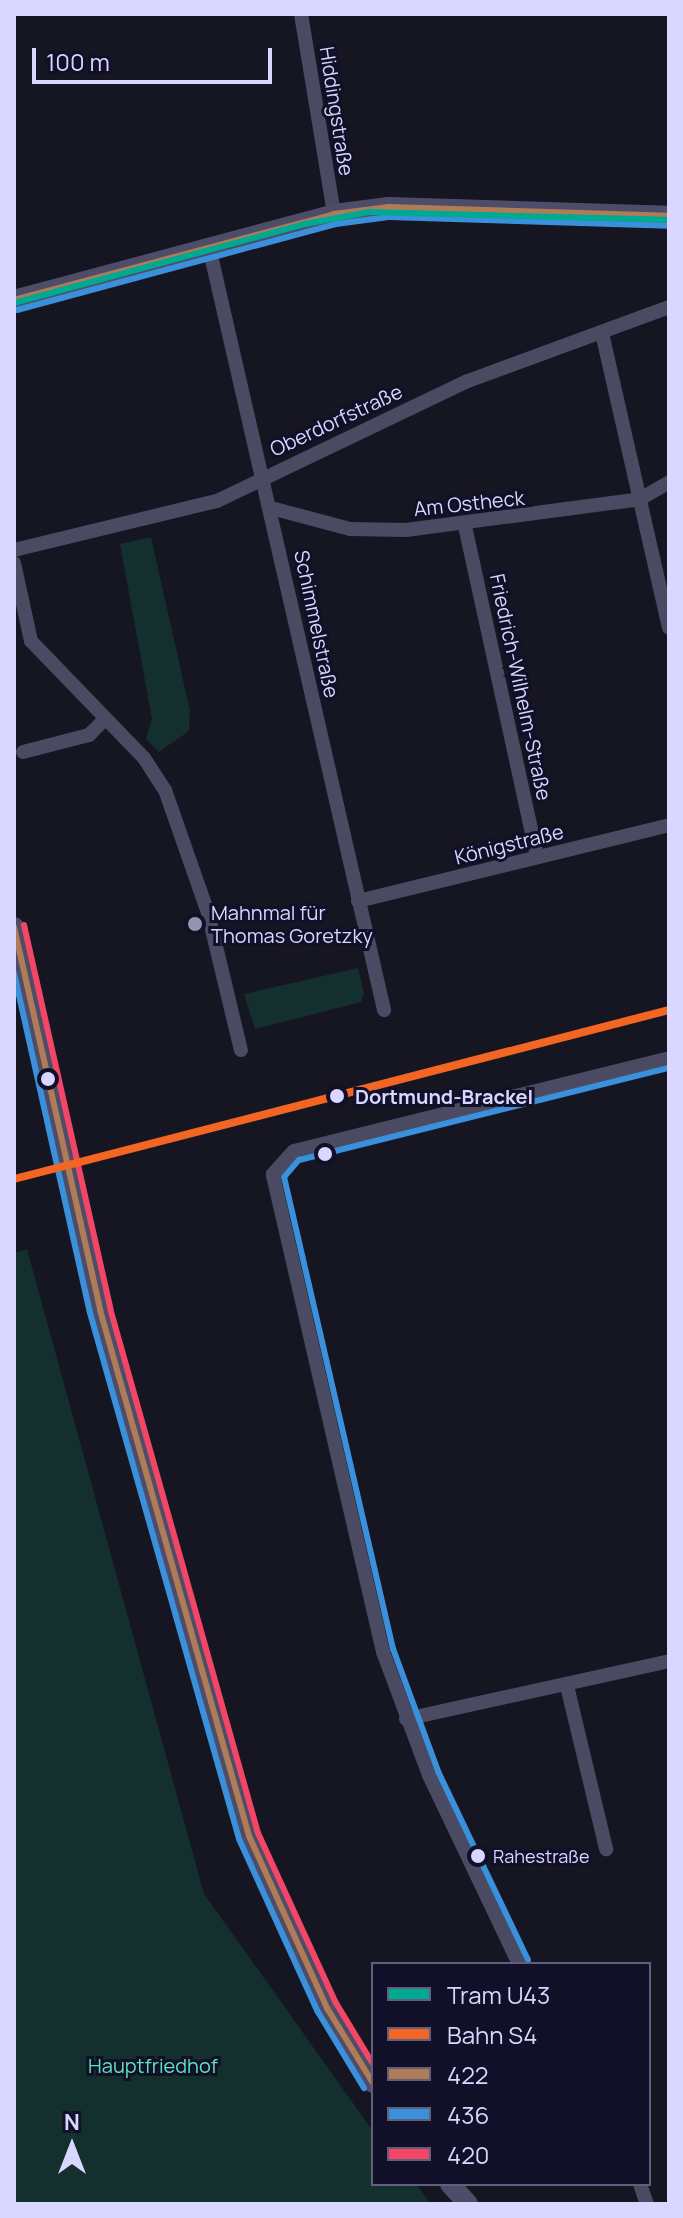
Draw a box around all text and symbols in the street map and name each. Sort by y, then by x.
scale bar [36,32,276,82]
text: 100 m [46,45,110,78]
street label: Hiddingstraße [315,45,359,177]
street label: Oberdorfstraße [266,379,406,461]
street label: Am Ostheck [412,485,526,521]
street label: Schimmelstraße [290,548,344,700]
street label: Friedrich-Wilhelm-Straße [485,572,557,802]
street label: Königstraße [452,819,566,869]
place label: Mahnmal für Thomas Goretzky [211,900,373,947]
marker: Mahnmal für Thomas Goretzky [186,915,204,933]
unlabelled marker [40,1071,56,1087]
place label: Dortmund-Brackel [355,1084,533,1108]
marker: Dortmund-Brackel [326,1085,348,1107]
unlabelled marker [317,1146,333,1162]
place label: Rahestraße [493,1845,590,1867]
marker: Rahestraße [470,1848,486,1864]
legend [371,1962,651,2186]
text: Tram U43 [447,1978,550,2011]
text: Bahn S4 [447,2018,537,2051]
park label: Hauptfriedhof [88,2053,218,2077]
text: 422 [447,2058,489,2091]
text: 436 [447,2098,489,2131]
north arrow [32,2106,112,2186]
text: N [64,2107,80,2137]
text: 420 [447,2138,489,2171]

